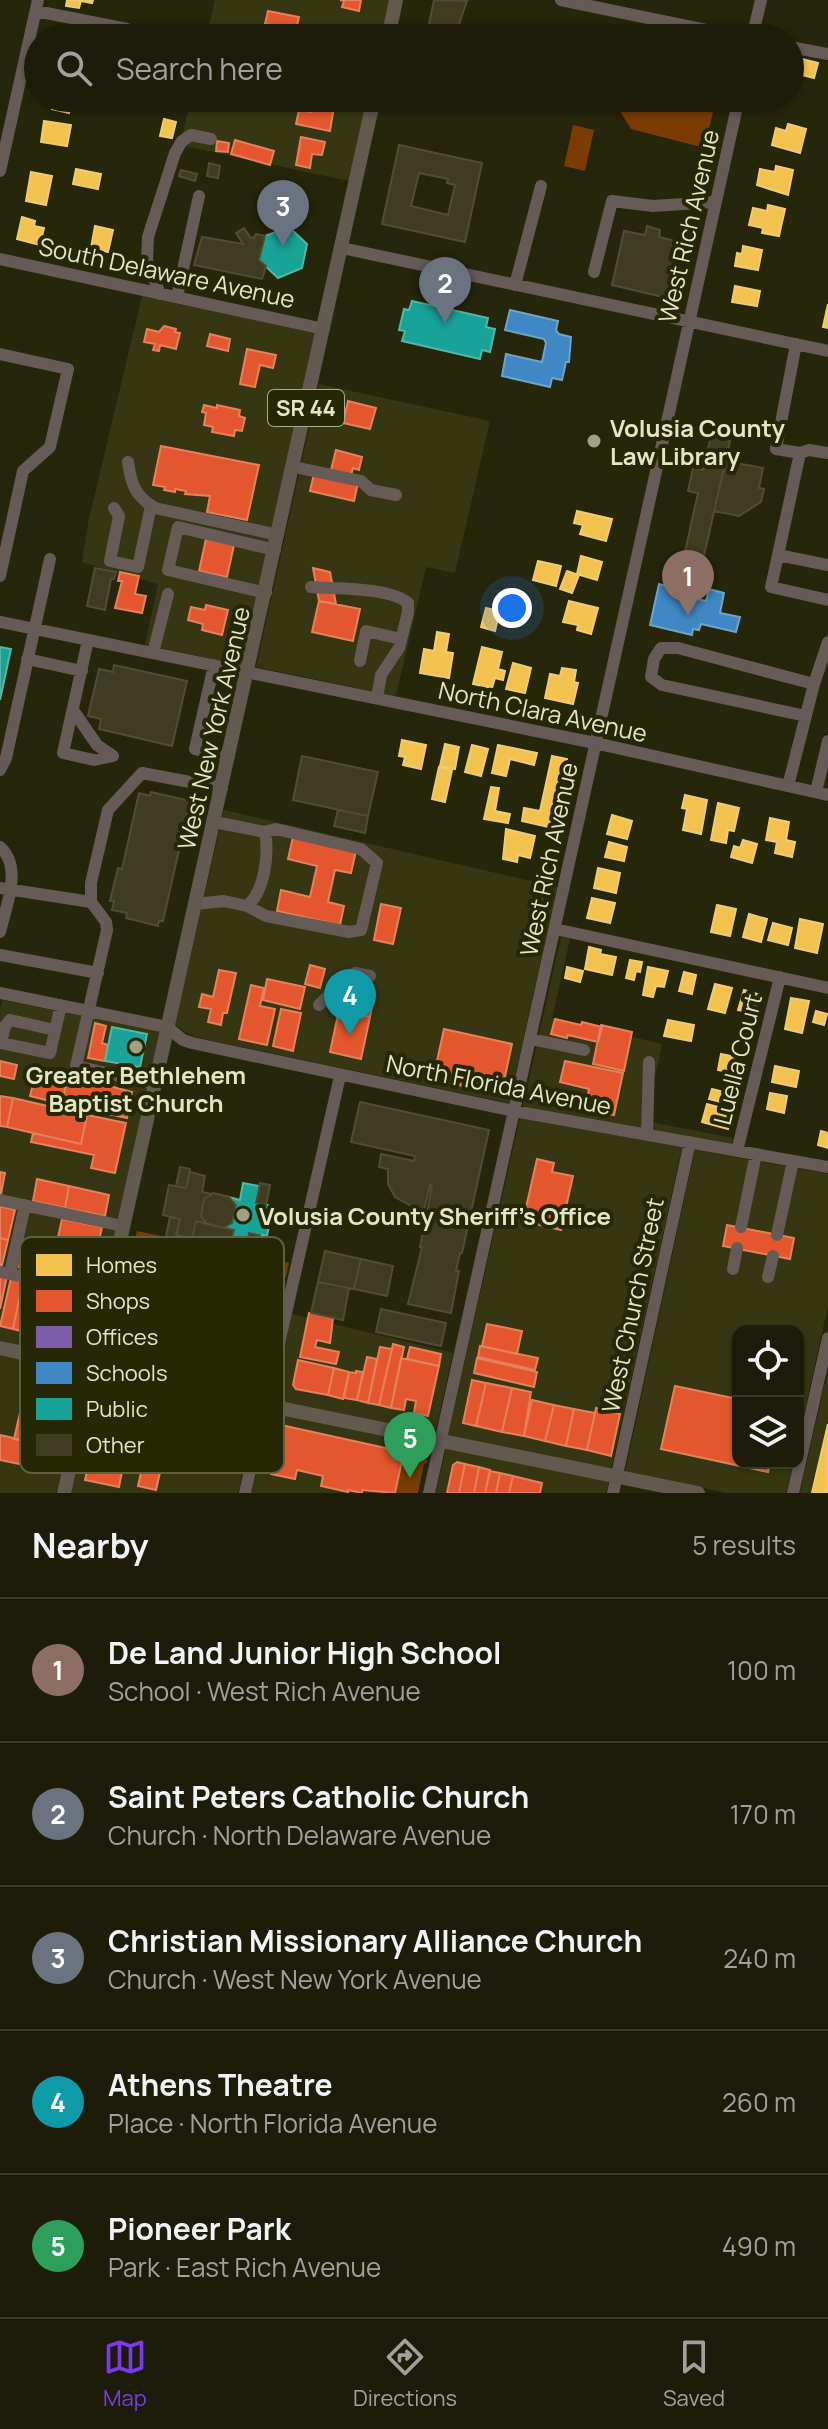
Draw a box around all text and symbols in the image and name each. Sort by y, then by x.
search box [24,24,804,112]
icon: search [52,46,96,90]
text: Search here [116,48,283,89]
street label: West Rich Avenue [650,126,726,326]
pin: 3 [257,180,309,246]
street label: South Delaware Avenue [36,229,298,315]
pin: 2 [419,257,471,323]
road number: SR 44 [268,390,344,426]
place label: Volusia County Law Library [610,411,785,472]
marker: Volusia County Law Library [585,432,603,450]
pin: 1 [662,550,714,616]
your location [492,588,532,628]
street label: West New York Avenue [169,603,257,853]
street label: North Clara Avenue [436,673,650,749]
street label: West Rich Avenue [511,759,585,959]
pin: 4 [324,969,376,1035]
street label: Luella Court [705,990,769,1128]
marker: Greater Bethlehem Baptist Church [127,1038,145,1056]
street label: North Florida Avenue [384,1046,614,1122]
place label: Greater Bethlehem Baptist Church [26,1058,246,1119]
street label: West Church Street [593,1194,671,1416]
place label: Volusia County Sheriff's Office [259,1199,611,1232]
marker: Volusia County Sheriff's Office [234,1206,252,1224]
legend [20,1237,284,1473]
text: Homes [86,1250,157,1280]
text: Shops [86,1286,150,1316]
text: Offices [86,1322,158,1352]
map controls [732,1325,804,1469]
button: locate [732,1325,804,1397]
text: Schools [86,1358,168,1388]
text: Public [86,1394,148,1424]
button: layers [732,1397,804,1469]
pin: 5 [384,1412,436,1478]
text: Other [86,1430,145,1460]
text: Nearby [32,1522,148,1568]
text: 5 results [692,1527,796,1563]
text: De Land Junior High School [108,1632,501,1673]
text: 1 [52,1652,64,1688]
text: 100 m [727,1652,796,1688]
text: School · West Rich Avenue [108,1673,421,1709]
text: Saint Peters Catholic Church [108,1776,529,1817]
text: 2 [50,1796,66,1832]
text: 170 m [730,1796,796,1832]
text: Church · North Delaware Avenue [108,1817,491,1853]
text: Christian Missionary Alliance Church [108,1920,642,1961]
text: 3 [50,1940,66,1976]
text: 240 m [723,1940,796,1976]
text: Church · West New York Avenue [108,1961,482,1997]
text: Athens Theatre [108,2064,333,2105]
text: 4 [50,2084,66,2120]
text: 260 m [722,2084,796,2120]
text: Place · North Florida Avenue [108,2105,437,2141]
text: Pioneer Park [108,2208,291,2249]
text: 5 [50,2228,66,2264]
text: 490 m [722,2228,796,2264]
text: Park · East Rich Avenue [108,2249,381,2285]
tab: Map [103,2335,147,2413]
tab: Directions [353,2335,457,2413]
tab: Saved [663,2335,725,2413]

